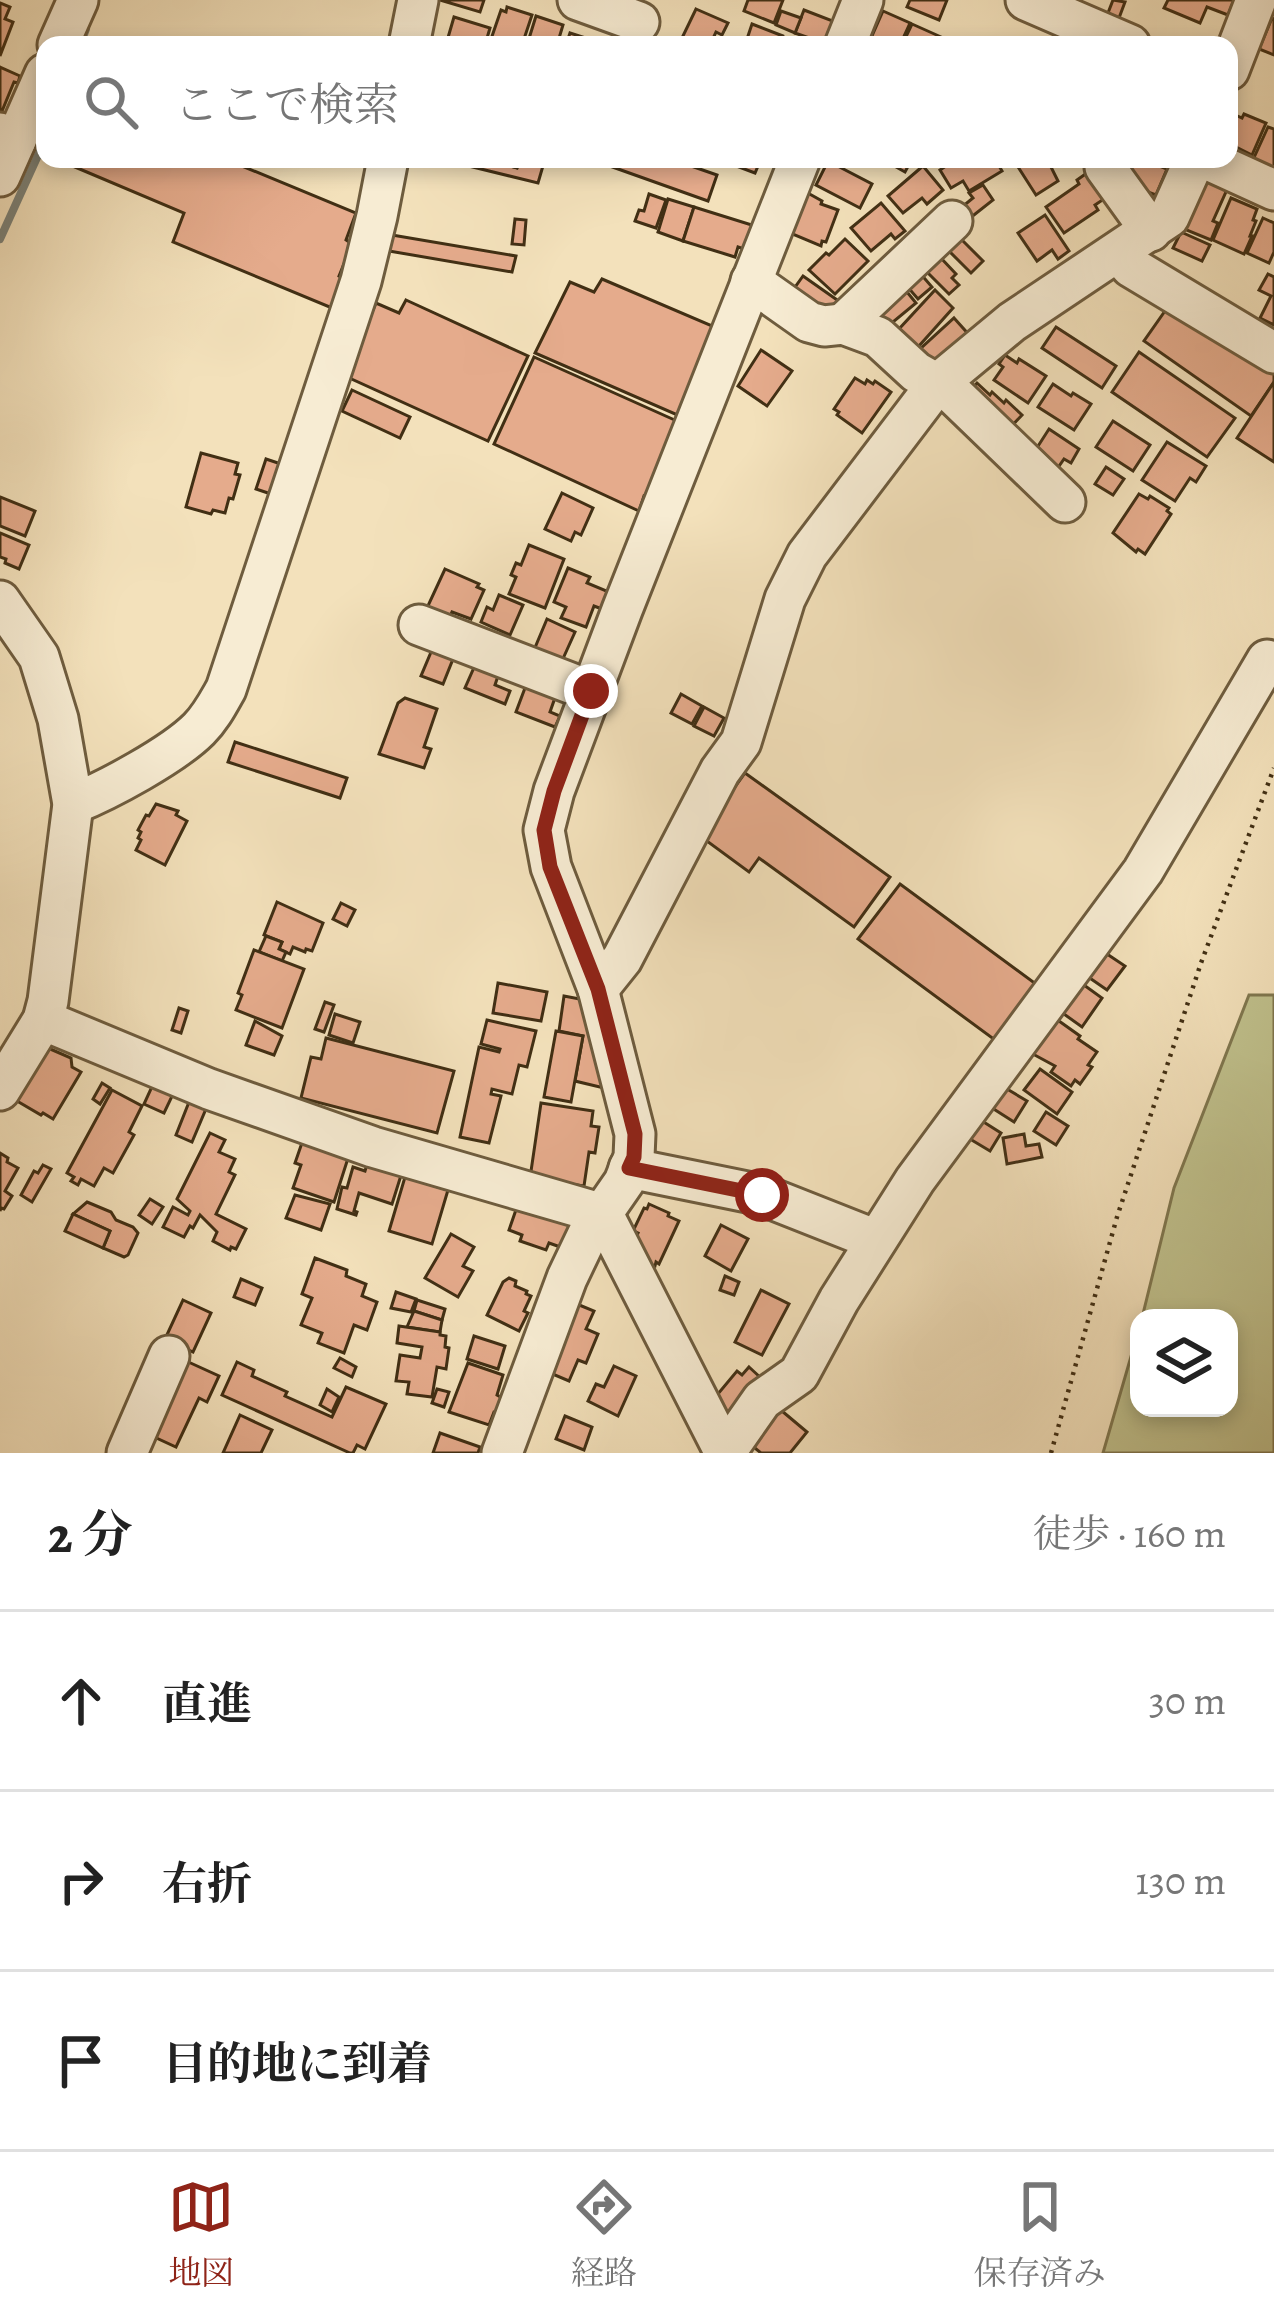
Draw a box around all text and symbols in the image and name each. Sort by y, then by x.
search box [36,36,1238,168]
icon: search [78,69,144,135]
text: ここで検索 [174,74,399,136]
route end [564,664,618,718]
route start [735,1168,789,1222]
map controls [1130,1309,1238,1417]
button: layers [1130,1309,1238,1417]
text: 2 分 [48,1500,133,1570]
text: 徒歩 · 160 m [1033,1507,1226,1560]
icon: ahead [48,1668,114,1734]
text: 直進 [162,1673,252,1735]
text: 30 m [1149,1674,1226,1727]
icon: right [48,1848,114,1914]
text: 右折 [162,1853,252,1915]
text: 130 m [1135,1854,1226,1907]
icon: arrive [48,2028,114,2094]
text: 目的地に到着 [162,2033,432,2095]
tab: 地図 [168,2174,234,2295]
tab: 経路 [571,2174,637,2295]
tab: 保存済み [974,2174,1106,2295]

